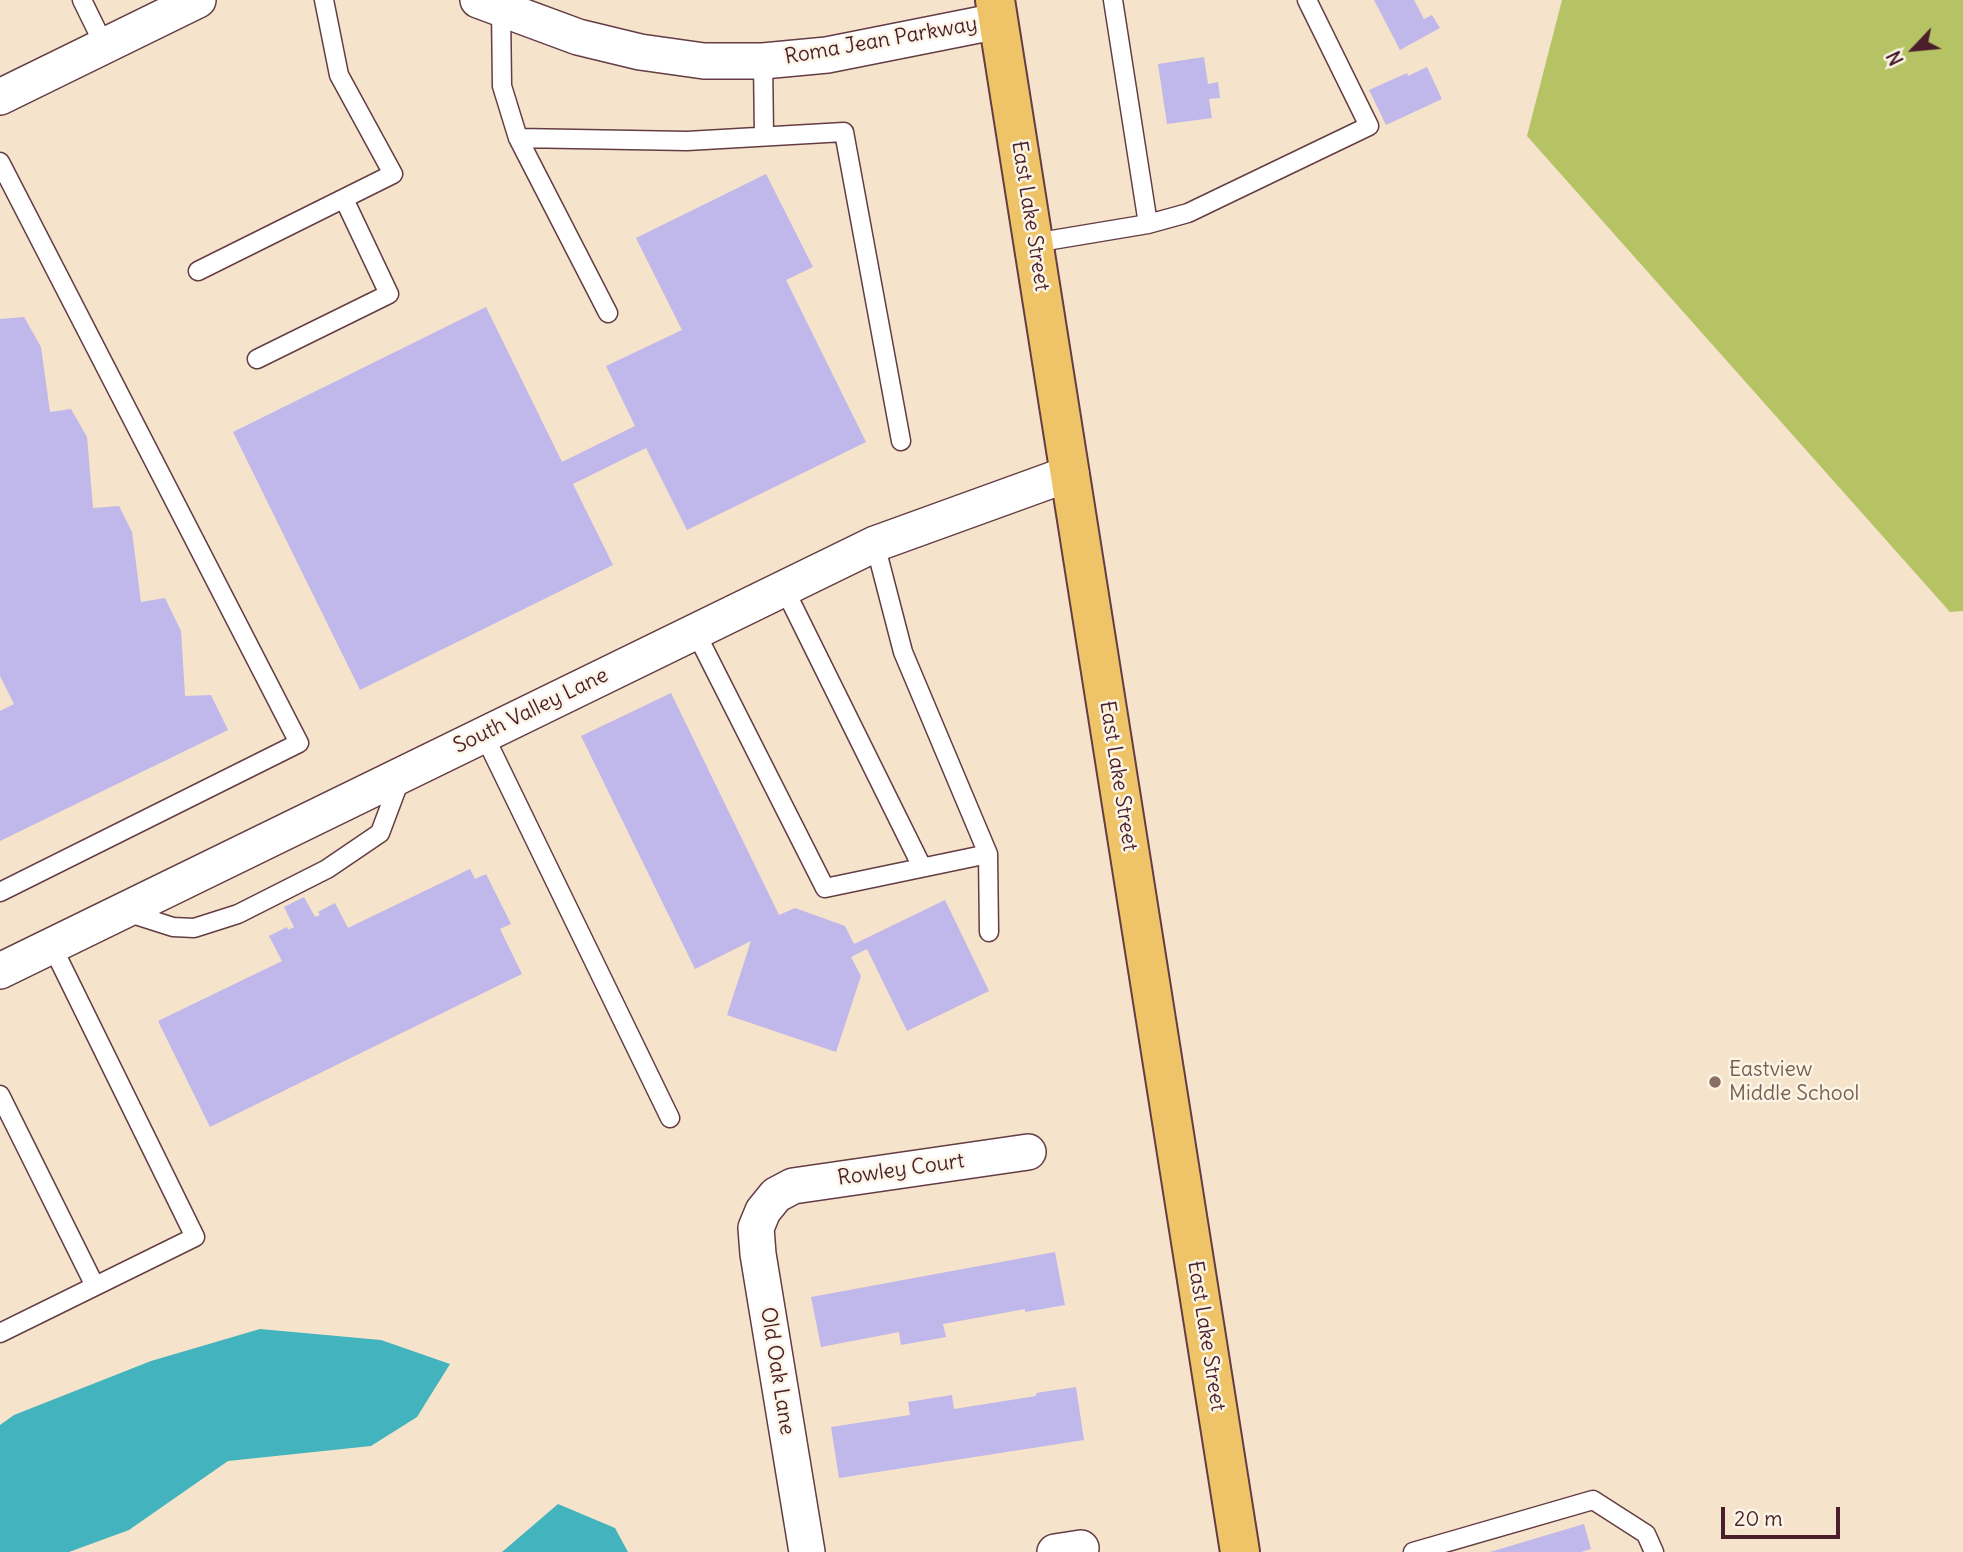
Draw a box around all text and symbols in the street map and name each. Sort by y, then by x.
street label: Roma Jean Parkway [783,12,979,70]
north arrow [1879,14,1949,84]
text: N [1881,47,1909,69]
street label: East Lake Street [1006,139,1054,293]
street label: South Valley Lane [450,663,612,759]
street label: East Lake Street [1094,699,1142,853]
place label: Eastview Middle School [1729,1057,1859,1107]
marker: Eastview Middle School [1707,1074,1723,1090]
street label: Rowley Court [836,1149,966,1191]
street label: East Lake Street [1182,1259,1230,1413]
street label: Old Oak Lane [754,1305,800,1437]
scale bar [1725,1492,1844,1536]
text: 20 m [1734,1505,1783,1532]

